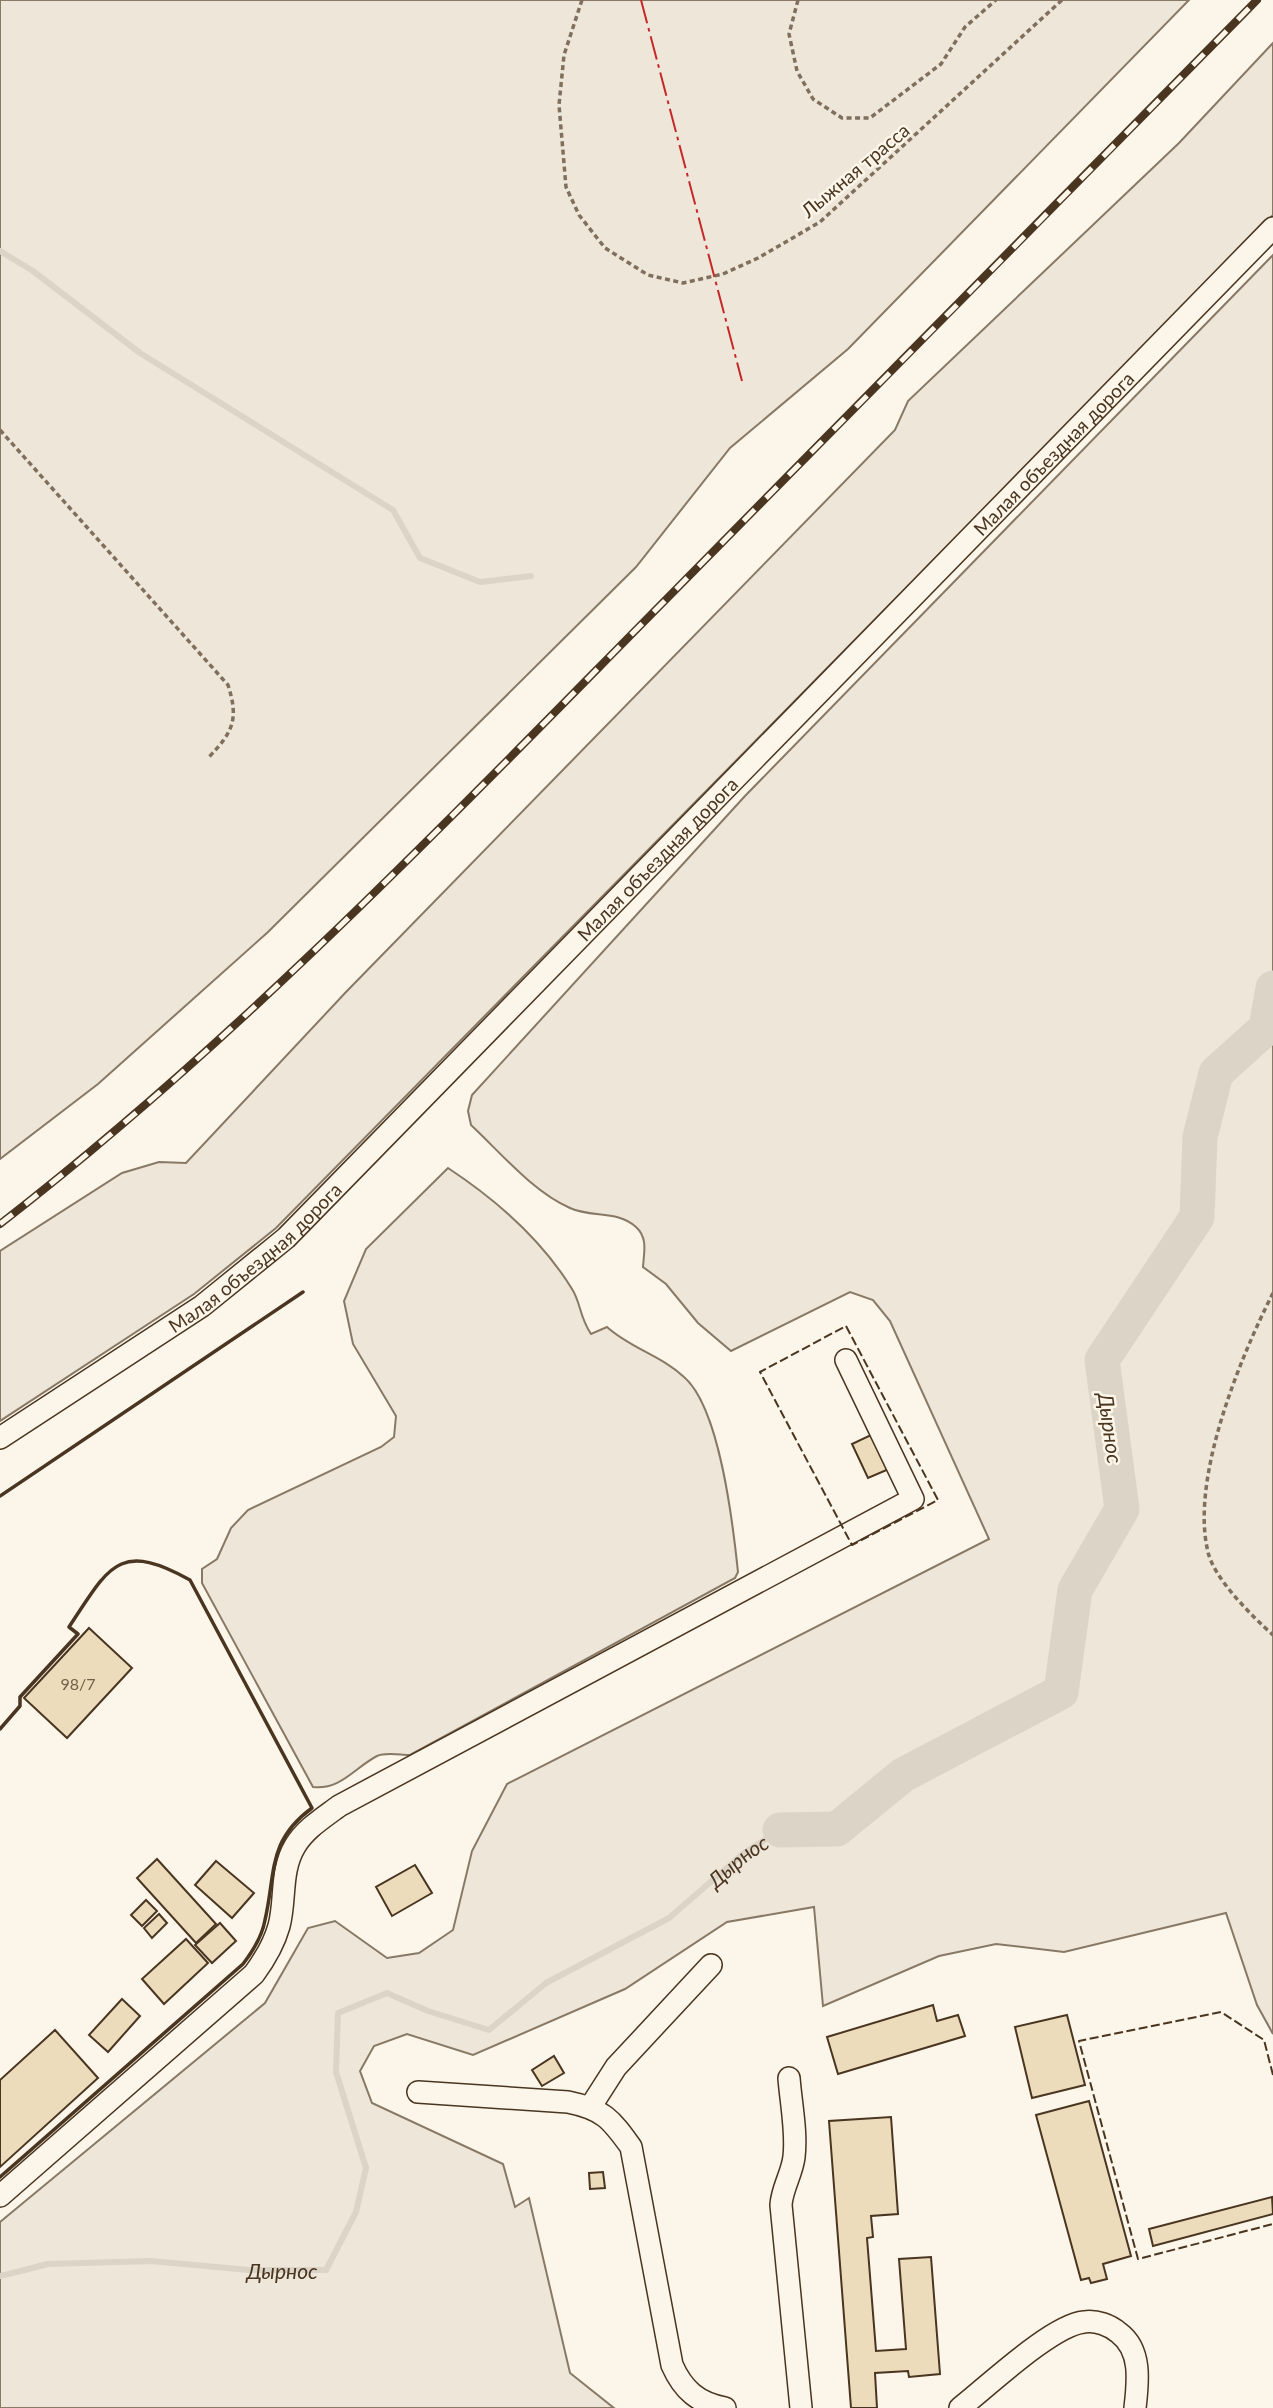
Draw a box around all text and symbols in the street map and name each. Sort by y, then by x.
street label: Лыжная трасса [796,118,914,222]
street label: Малая объездная дорога [968,366,1138,540]
street label: Малая объездная дорога [572,772,742,945]
street label: Малая объездная дорога [164,1177,346,1337]
water label: Дырнос [1093,1389,1128,1465]
house number: 98/7 [60,1674,96,1693]
water label: Дырнос [700,1828,773,1893]
water label: Дырнос [245,2258,318,2283]

